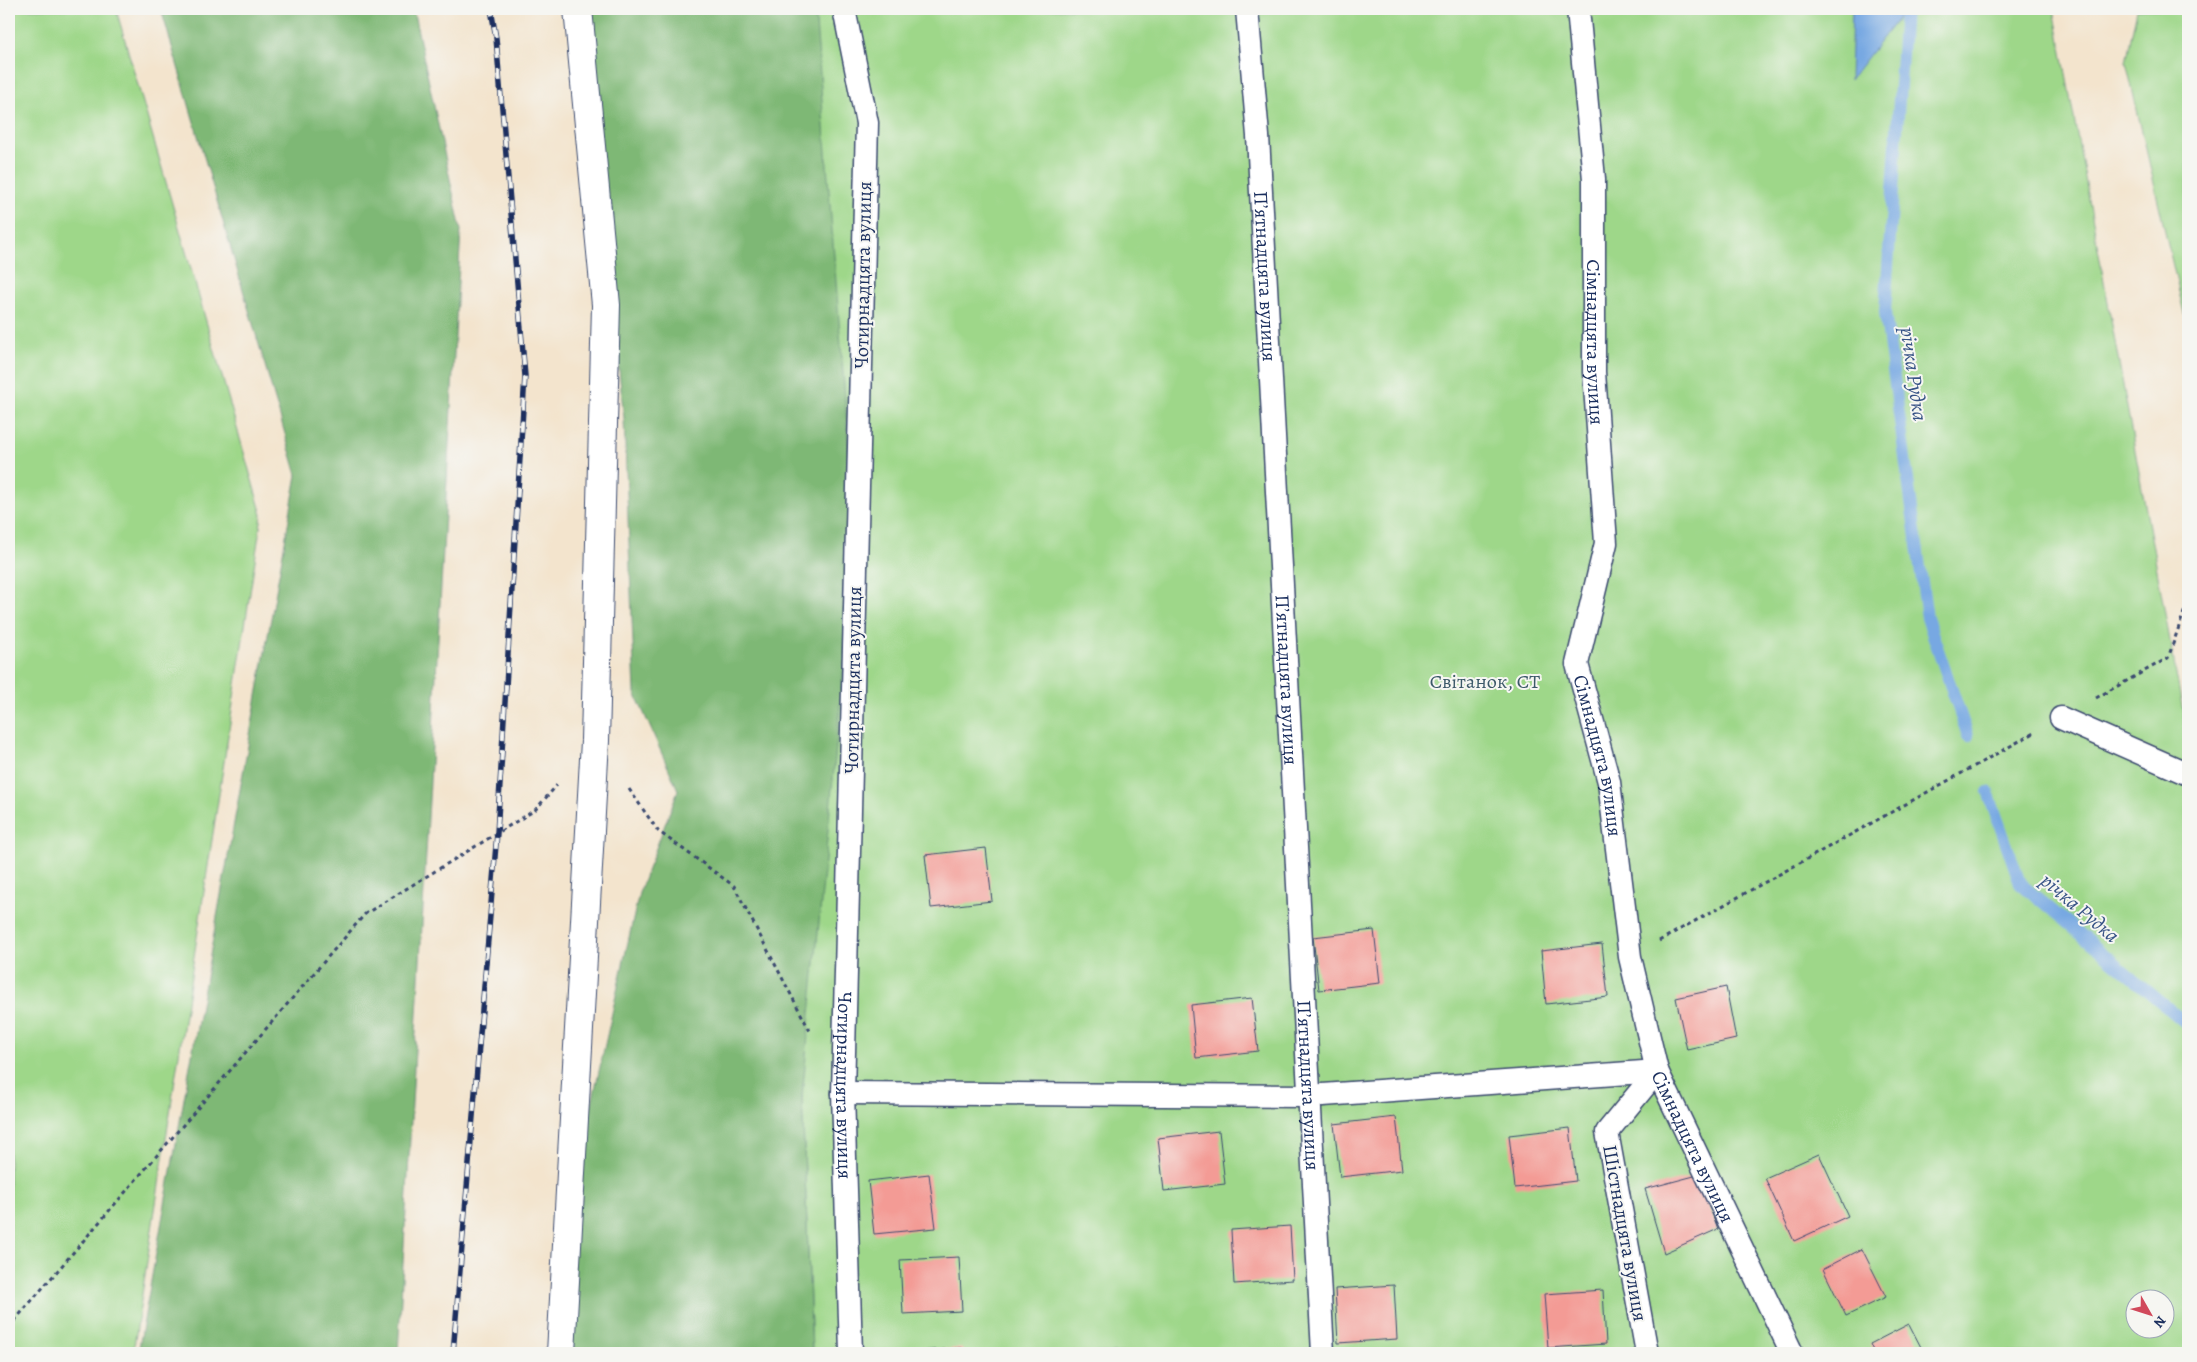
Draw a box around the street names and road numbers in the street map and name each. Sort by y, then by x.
street label: Чотирнадцята вулиця [848,181,878,369]
street label: П’ятнадцята вулиця [1247,190,1284,362]
street label: Сімнадцята вулиця [1581,259,1611,426]
street label: Чотирнадцята вулиця [838,586,868,774]
street label: П’ятнадцята вулиця [1269,594,1305,766]
street label: Сімнадцята вулиця [1567,672,1629,838]
street label: Чотирнадцята вулиця [829,991,859,1180]
street label: П’ятнадцята вулиця [1291,999,1327,1171]
street label: Сімнадцята вулиця [1645,1066,1741,1227]
street label: Шістнадцята вулиця [1596,1143,1654,1323]

